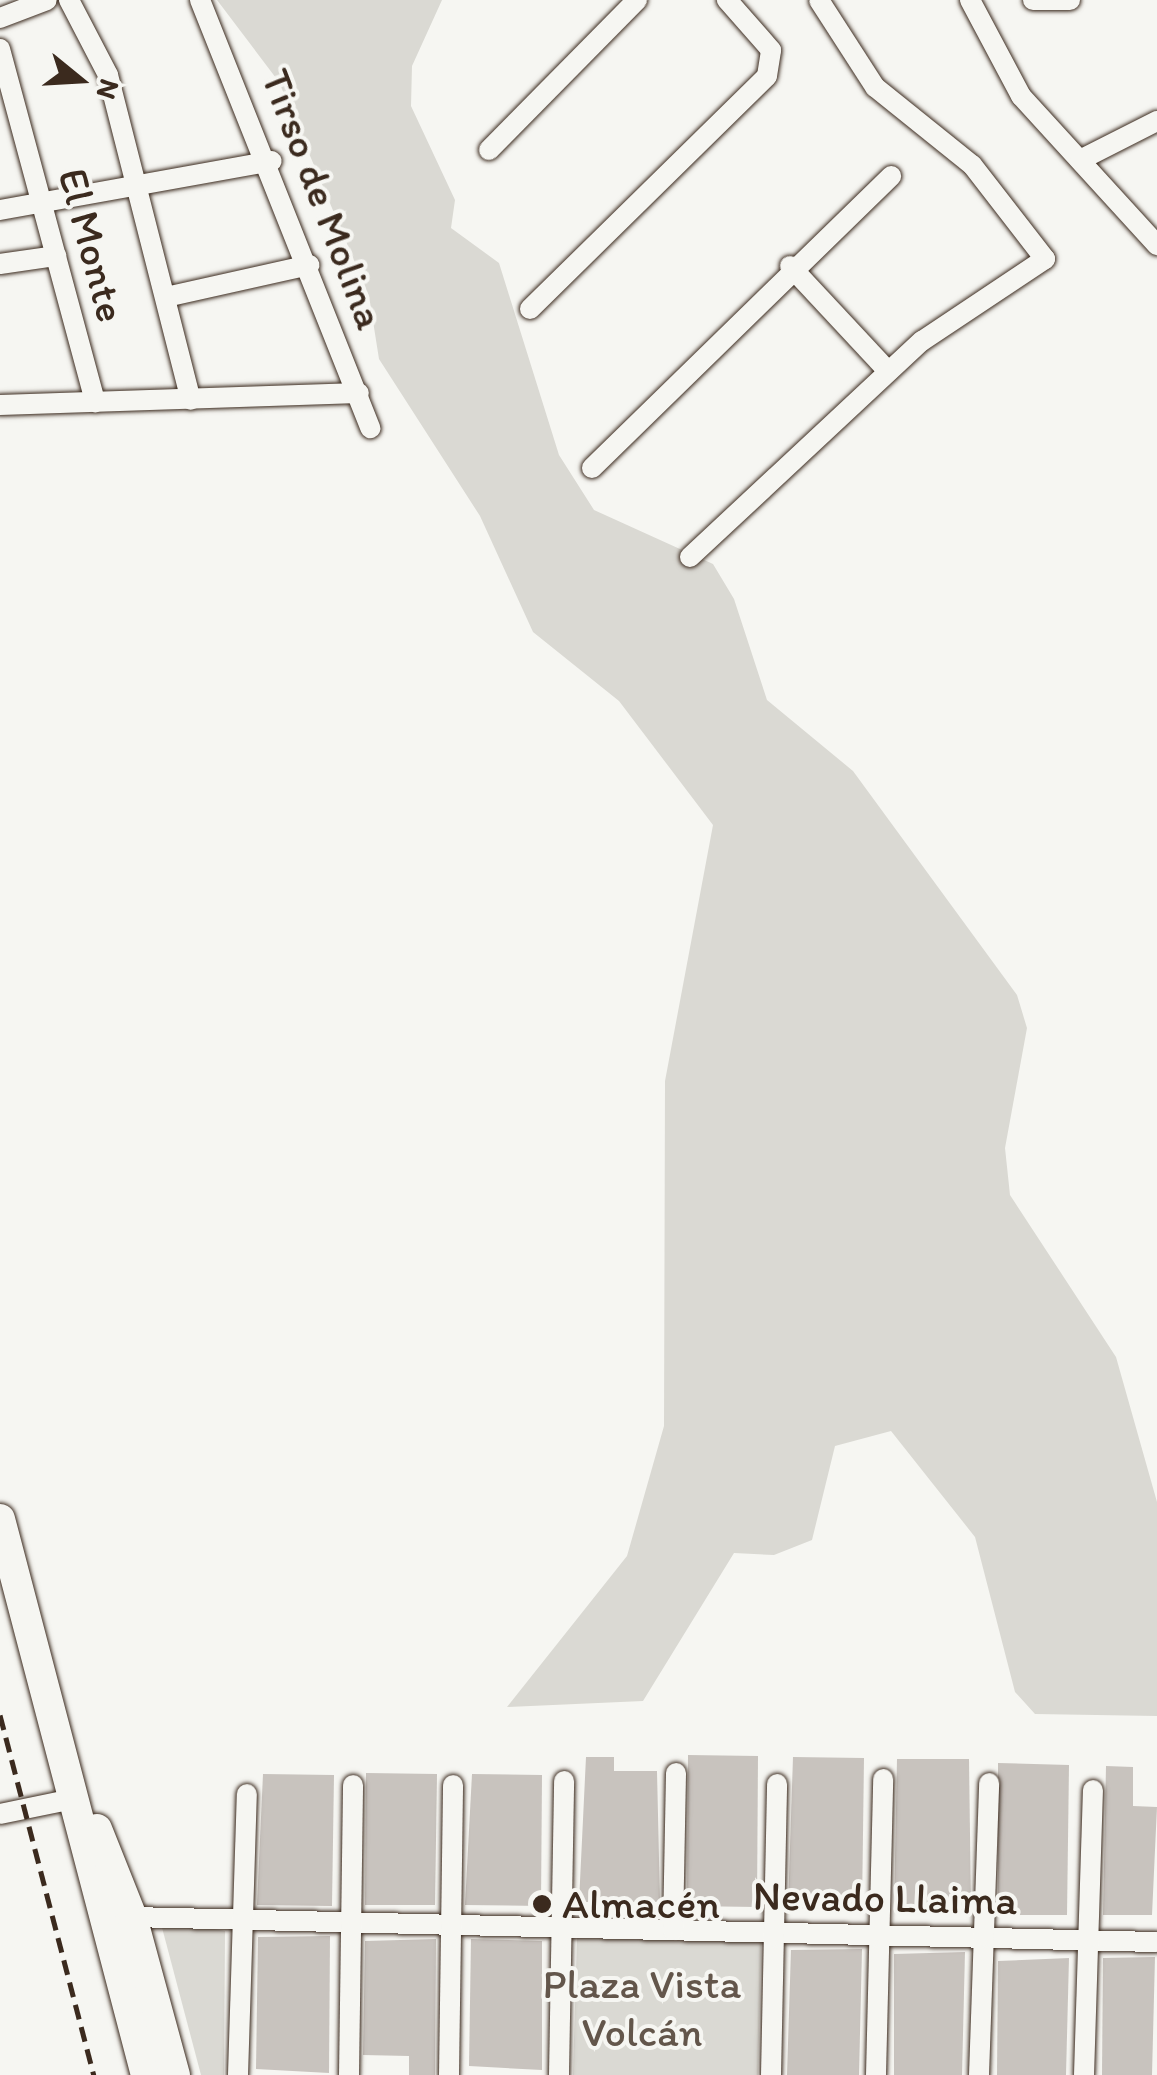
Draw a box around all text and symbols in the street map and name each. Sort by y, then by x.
north arrow [30,30,130,130]
street label: Tirso de Molina [250,62,396,336]
text: N [89,75,128,104]
street label: El Monte [47,162,137,328]
street label: Nevado Llaima [753,1871,1017,1925]
place label: Almacén [562,1879,720,1929]
marker: Almacén [531,1893,553,1915]
park label: Plaza Vista Volcán [543,1959,741,2058]

